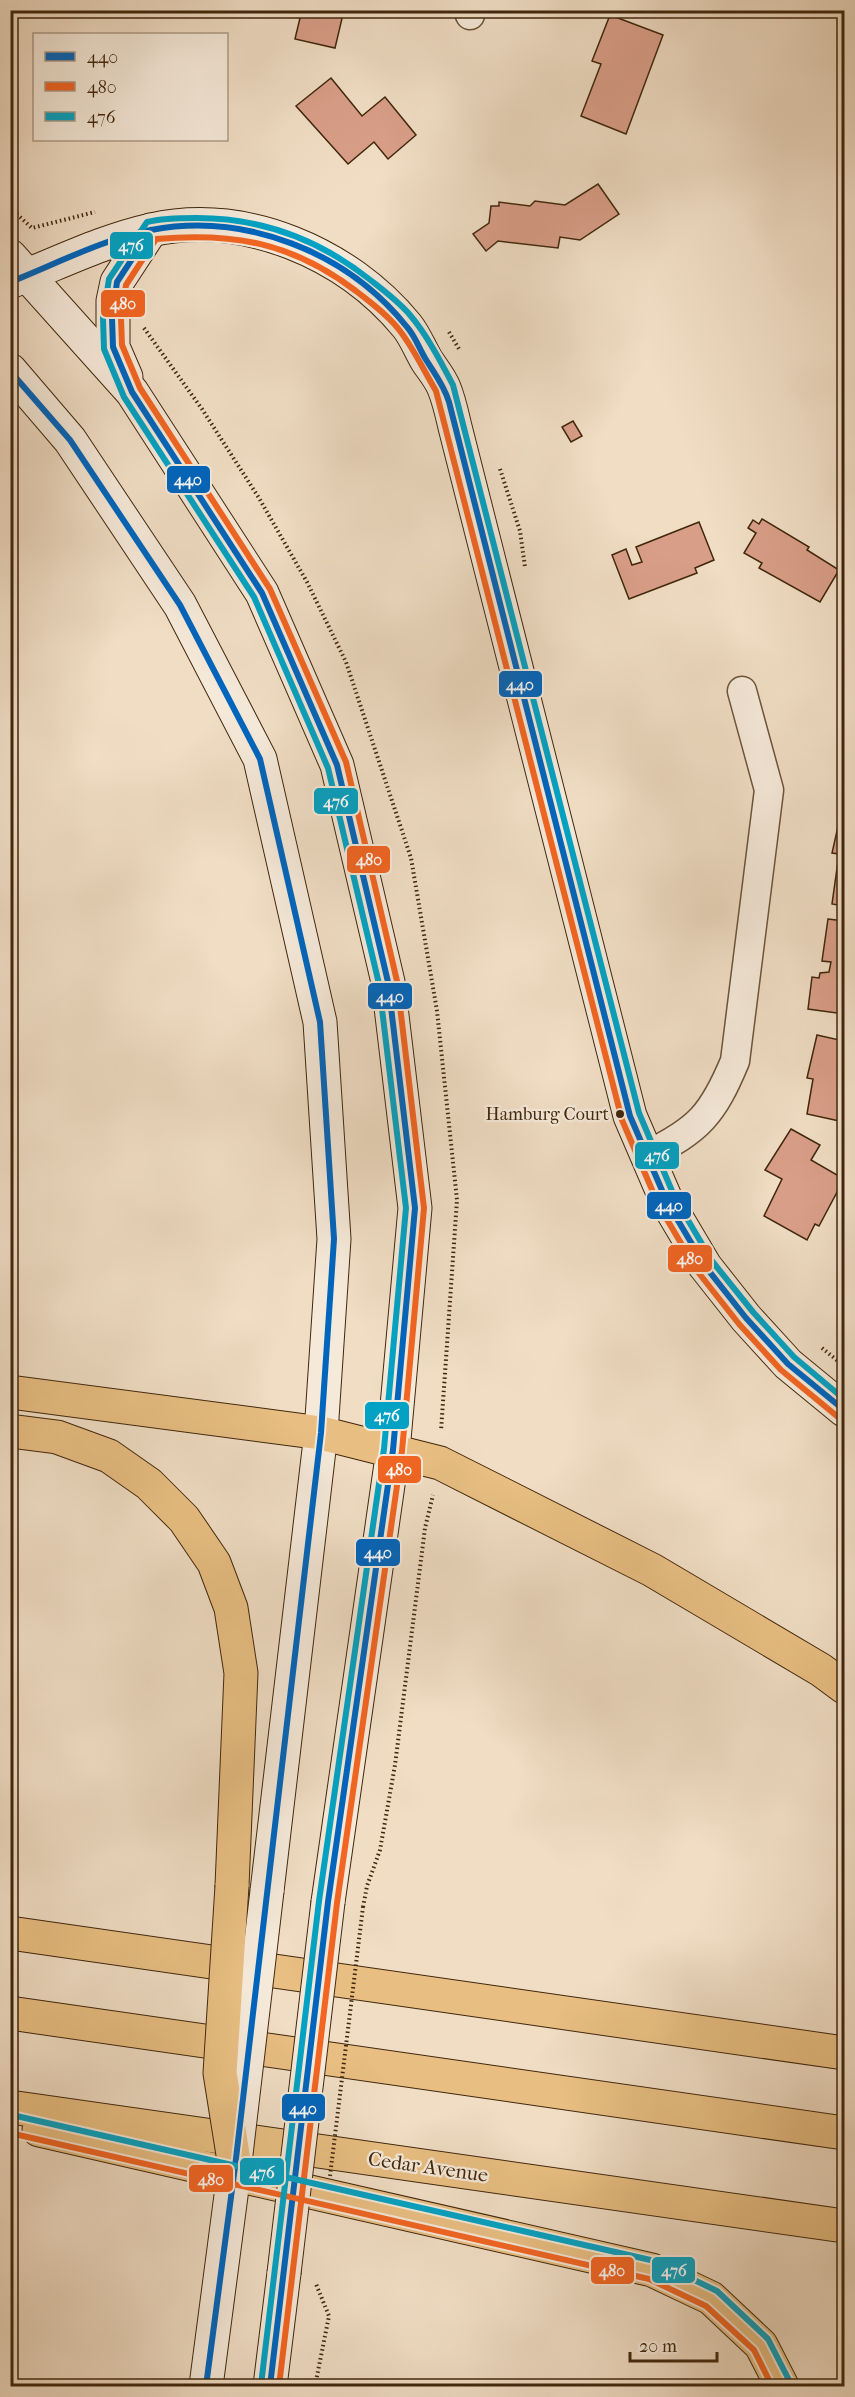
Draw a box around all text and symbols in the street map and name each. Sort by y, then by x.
legend [33,33,228,141]
text: 440 [87,47,118,68]
text: 480 [87,77,117,98]
text: 476 [87,107,116,128]
line badge: 476 [109,231,154,260]
text: 476 [117,236,144,256]
line badge: 480 [100,289,146,318]
text: 480 [109,294,136,314]
line badge: 440 [166,465,211,494]
text: 440 [173,470,202,490]
line badge: 440 [498,670,543,698]
text: 440 [505,675,534,695]
line badge: 476 [313,787,359,815]
text: 476 [322,792,349,812]
line badge: 480 [346,845,391,874]
text: 480 [355,850,382,870]
line badge: 440 [367,982,413,1010]
text: 440 [375,987,404,1007]
place label: Hamburg Court [486,1104,610,1125]
marker: Hamburg Court [614,1108,626,1120]
line badge: 476 [634,1141,680,1170]
text: 476 [643,1146,670,1166]
line badge: 440 [646,1191,692,1220]
text: 440 [654,1196,683,1216]
line badge: 480 [667,1244,713,1273]
text: 480 [676,1249,703,1269]
line badge: 476 [364,1401,410,1430]
text: 476 [373,1406,400,1426]
line badge: 480 [377,1455,422,1484]
text: 480 [385,1460,412,1480]
line badge: 440 [355,1538,401,1567]
text: 440 [363,1543,392,1563]
line badge: 440 [281,2093,326,2122]
text: 440 [288,2099,317,2119]
street label: Cedar Avenue [367,2147,490,2187]
line badge: 476 [239,2157,285,2186]
text: 476 [248,2163,275,2183]
line badge: 480 [188,2164,234,2193]
text: 480 [197,2170,224,2190]
line badge: 480 [590,2256,635,2285]
line badge: 476 [651,2256,696,2284]
text: 480 [598,2261,625,2281]
text: 476 [660,2261,687,2281]
scale bar [630,2325,717,2363]
text: 20 m [639,2336,677,2357]

